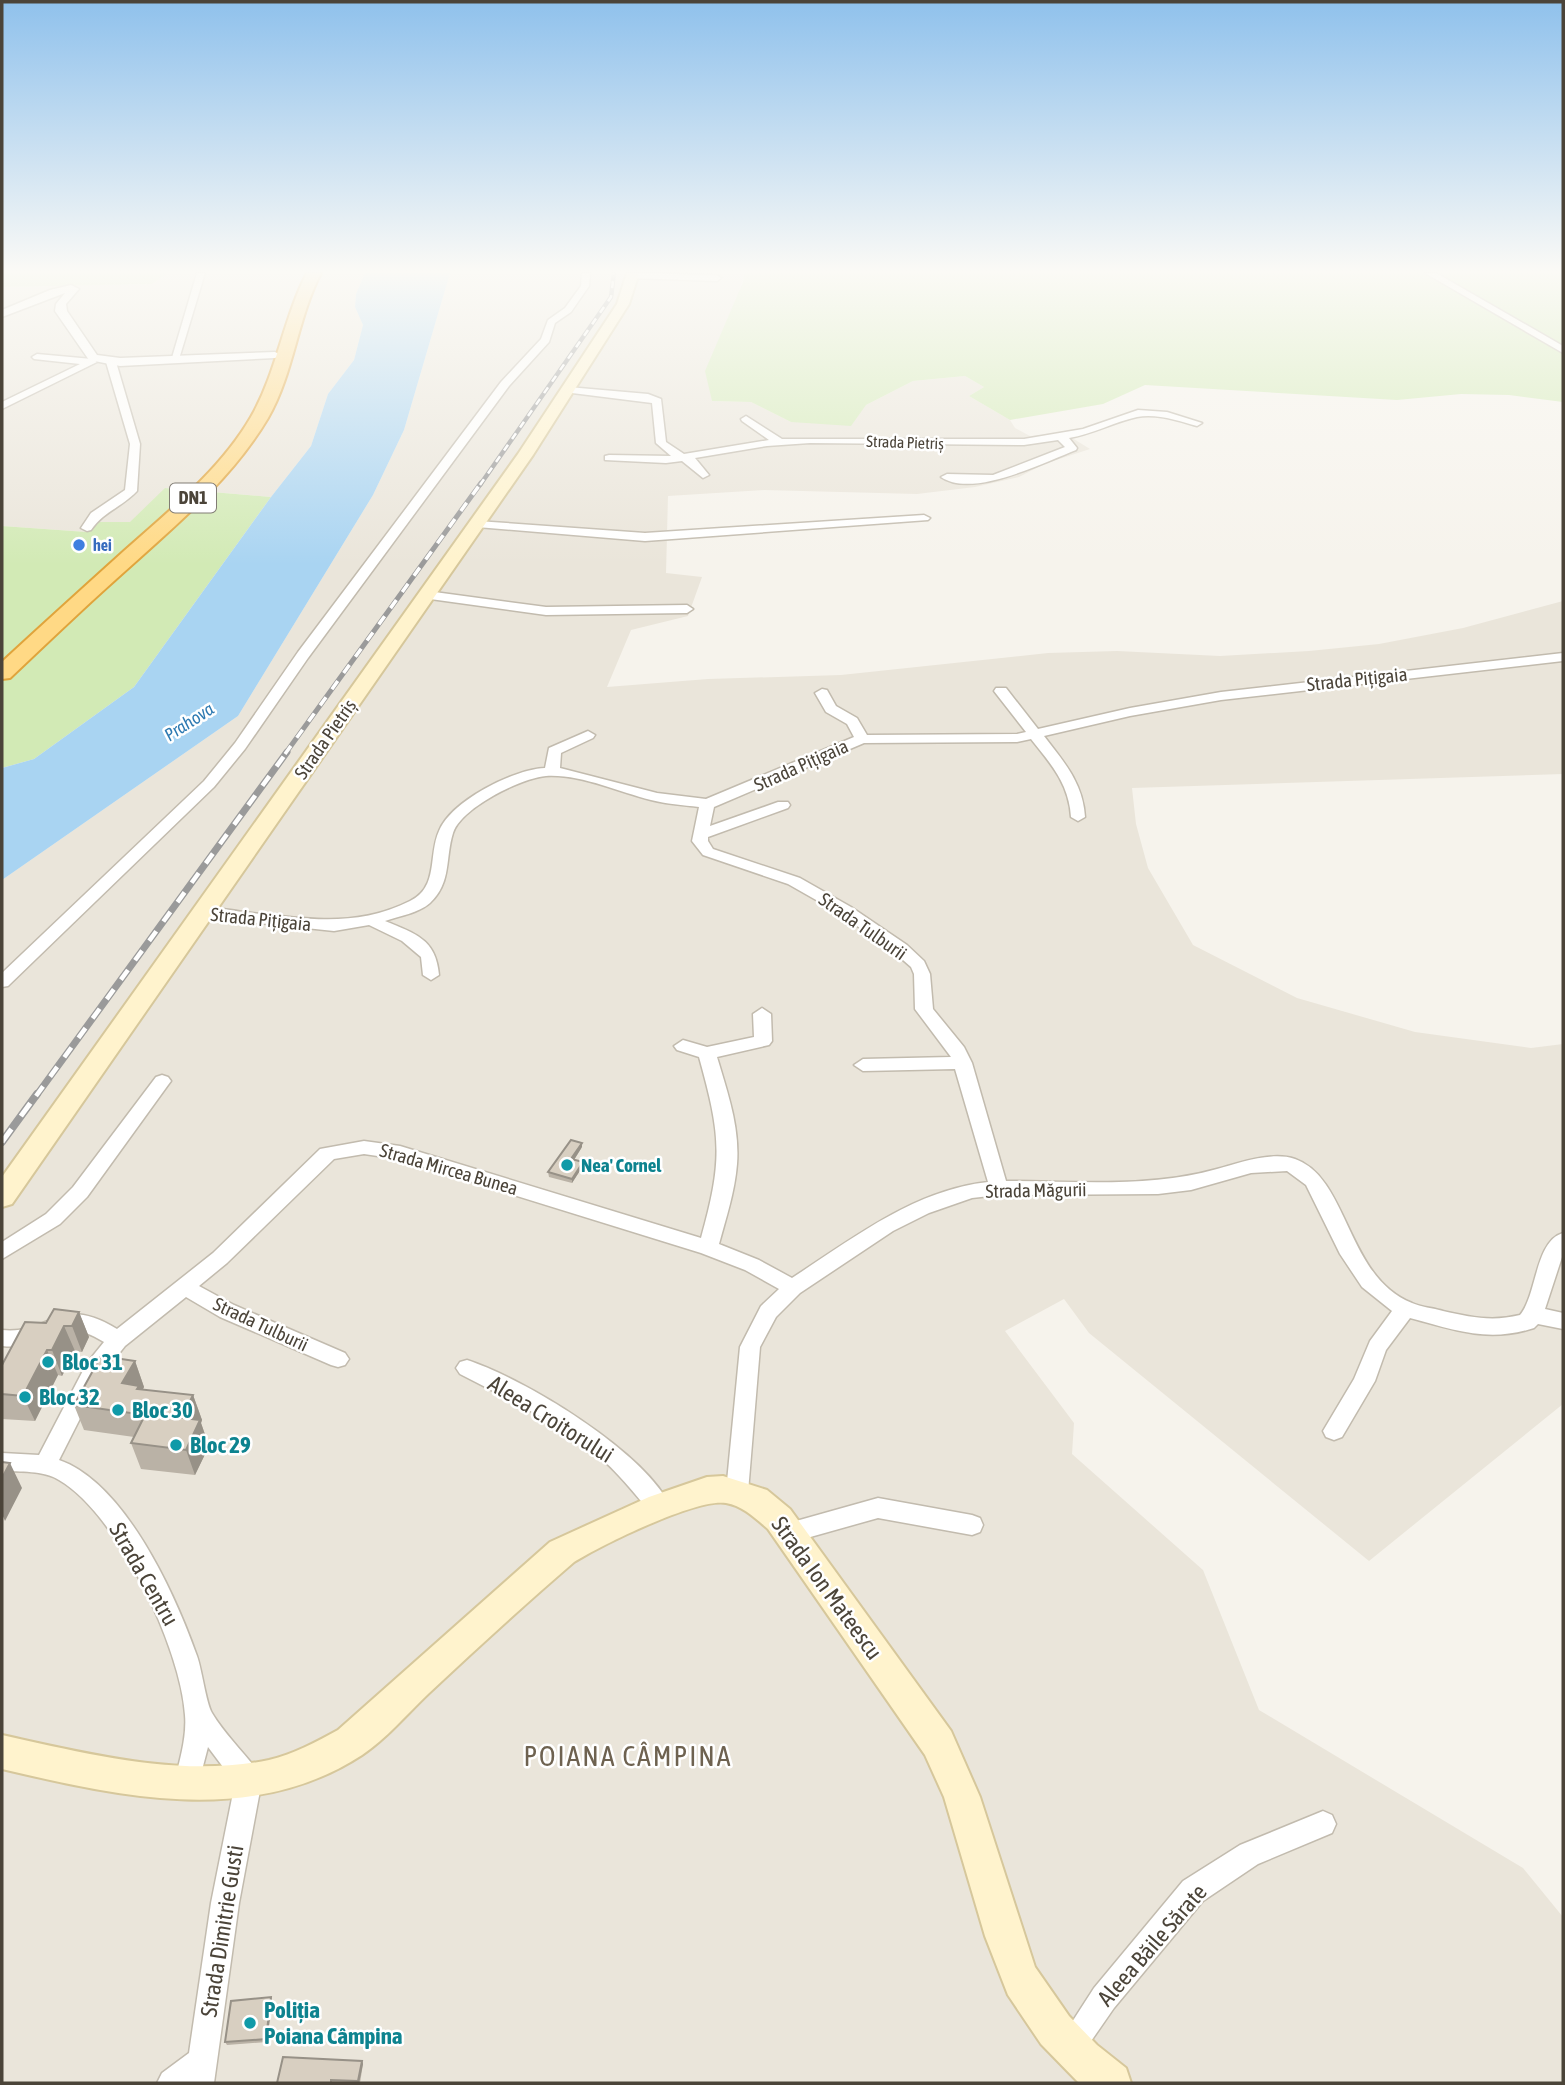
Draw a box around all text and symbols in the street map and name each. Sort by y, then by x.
street label: Strada Pietriș [866,432,944,453]
road number: DN1 [170,484,216,512]
place label: hei [93,536,112,554]
marker: hei [71,537,87,553]
street label: Strada Pițigaia [1306,663,1408,695]
street label: Strada Pietriș [290,695,361,783]
water label: Prahova [160,698,218,745]
street label: Strada Pițigaia [750,734,852,796]
street label: Strada Tulburii [815,888,911,964]
street label: Strada Pițigaia [210,903,312,935]
street label: Strada Mircea Bunea [377,1139,521,1199]
place label: Nea' Cornel [581,1154,662,1176]
marker: Nea' Cornel [559,1157,575,1173]
street label: Strada Măgurii [985,1178,1087,1202]
street label: Strada Tulburii [210,1292,312,1356]
place label: Bloc 31 [62,1349,123,1375]
marker: Bloc 31 [40,1354,56,1370]
street label: Aleea Croitorului [484,1370,618,1468]
place label: Bloc 32 [39,1384,100,1410]
marker: Bloc 32 [17,1389,33,1405]
place label: Bloc 30 [132,1397,193,1423]
marker: Bloc 30 [110,1402,126,1418]
place label: Bloc 29 [190,1432,251,1458]
marker: Bloc 29 [168,1437,184,1453]
street label: Strada Ion Mateescu [767,1512,887,1664]
street label: Strada Centru [104,1518,184,1630]
district label: POIANA CÂMPINA [523,1740,733,1772]
street label: Strada Dimitrie Gusti [196,1843,248,2019]
street label: Aleea Băile Sărate [1092,1879,1212,2011]
place label: Poliția Poiana Câmpina [264,1997,403,2049]
marker: Poliția Poiana Câmpina [242,2015,258,2031]

